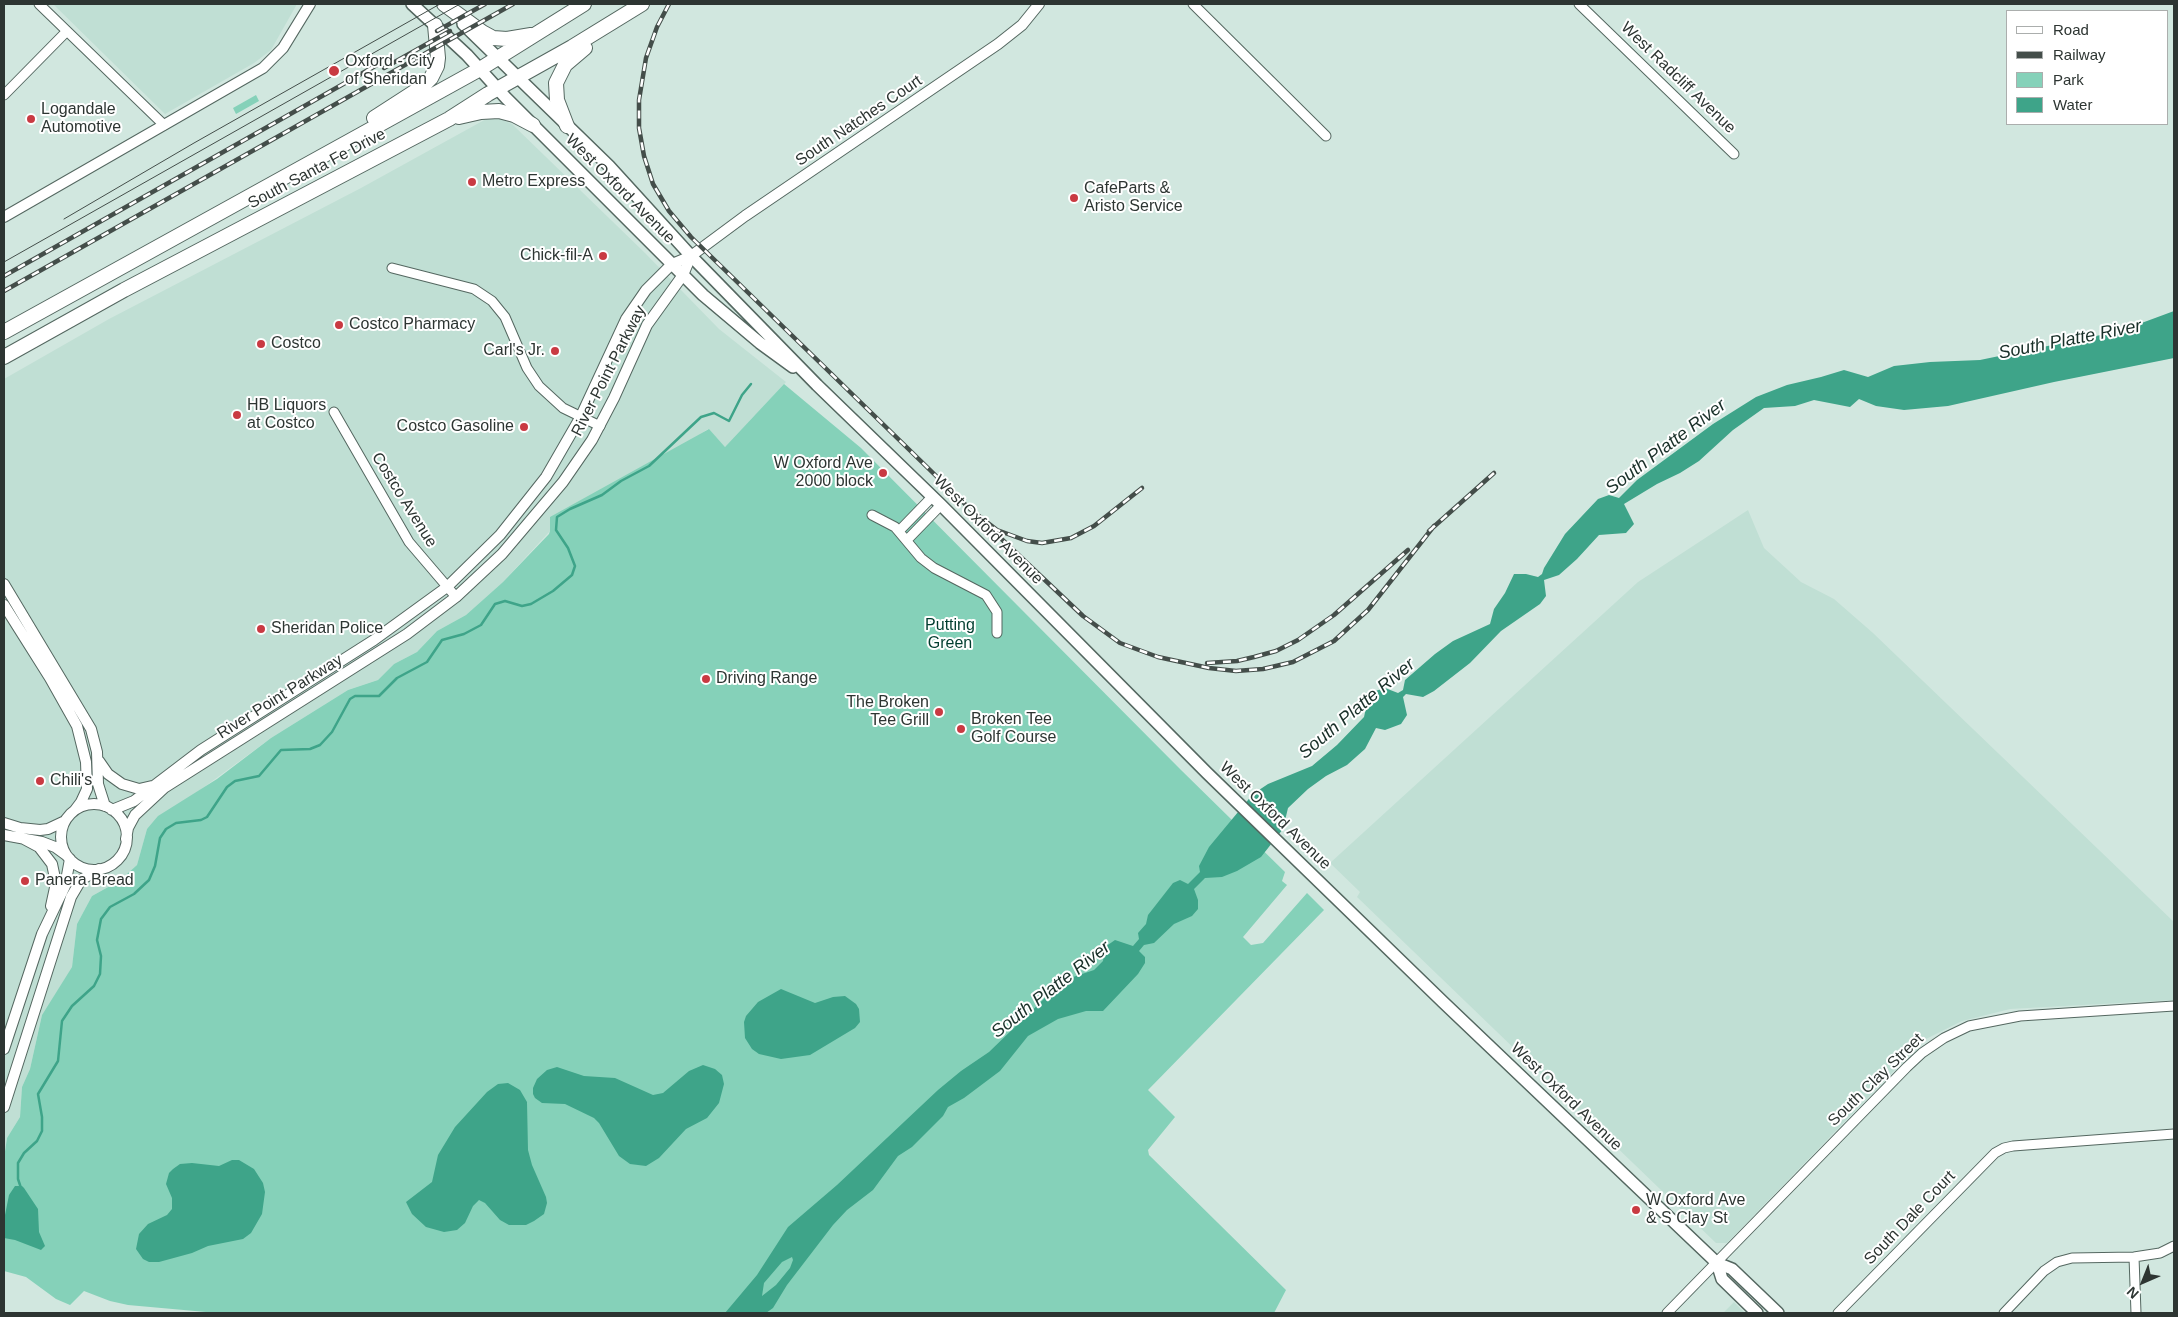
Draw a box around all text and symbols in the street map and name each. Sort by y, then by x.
legend [2006,10,2168,125]
street label: West Radcliff Avenue [1617,18,1739,138]
text: Road [2053,21,2089,38]
text: Railway [2053,46,2106,63]
place label: Oxford - City of Sheridan [345,52,435,90]
marker: Oxford - City of Sheridan [327,64,341,78]
text: Park [2053,71,2084,88]
street label: South Natches Court [792,72,926,170]
text: Water [2053,96,2092,113]
place label: Logandale Automotive [41,100,121,138]
marker: Logandale Automotive [25,113,37,125]
street label: South Santa Fe Drive [245,125,389,213]
street label: West Oxford Avenue [561,130,679,248]
place label: Metro Express [482,172,585,192]
marker: Metro Express [466,176,478,188]
place label: CafeParts & Aristo Service [1084,179,1183,217]
marker: CafeParts & Aristo Service [1068,192,1080,204]
place label: Chick-fil-A [520,246,593,266]
marker: Chick-fil-A [597,250,609,262]
street label: River Point Parkway [568,302,650,440]
place label: Costco Pharmacy [349,315,475,335]
water label: South Platte River [1997,316,2143,364]
marker: Costco Pharmacy [333,319,345,331]
place label: Costco [271,334,321,354]
marker: Costco [255,338,267,350]
place label: Carl's Jr. [483,341,545,361]
marker: Carl's Jr. [549,345,561,357]
water label: South Platte River [1602,395,1730,499]
place label: HB Liquors at Costco [247,396,326,434]
marker: HB Liquors at Costco [231,409,243,421]
place label: Costco Gasoline [397,417,514,437]
marker: Costco Gasoline [518,421,530,433]
street label: Costco Avenue [367,449,441,551]
place label: W Oxford Ave 2000 block [774,454,873,492]
marker: W Oxford Ave 2000 block [877,467,889,479]
street label: West Oxford Avenue [929,471,1047,589]
park label: Putting Green [925,616,975,654]
place label: Sheridan Police [271,619,383,639]
marker: Sheridan Police [255,623,267,635]
street label: River Point Parkway [214,651,346,743]
water label: South Platte River [1294,654,1420,764]
place label: Driving Range [716,669,817,689]
marker: Driving Range [700,673,712,685]
place label: The Broken Tee Grill [846,693,929,731]
marker: The Broken Tee Grill [933,706,945,718]
place label: Broken Tee Golf Course [971,710,1056,748]
marker: Broken Tee Golf Course [955,723,967,735]
street label: West Oxford Avenue [1215,758,1335,874]
place label: Chili's [50,771,92,791]
marker: Chili's [34,775,46,787]
place label: Panera Bread [35,871,134,891]
marker: Panera Bread [19,875,31,887]
water label: South Platte River [987,937,1115,1043]
street label: South Clay Street [1824,1030,1928,1130]
street label: West Oxford Avenue [1506,1039,1626,1155]
street label: South Dale Court [1860,1167,1960,1269]
place label: W Oxford Ave & S Clay St [1646,1191,1745,1229]
marker: W Oxford Ave & S Clay St [1630,1204,1642,1216]
north arrow [2118,1257,2168,1307]
text: N [2123,1284,2142,1302]

